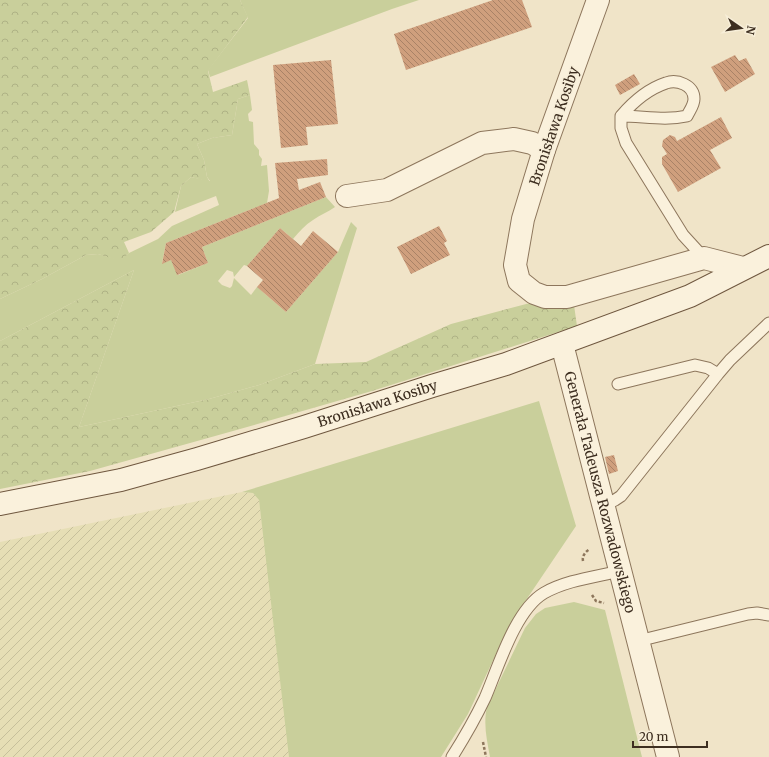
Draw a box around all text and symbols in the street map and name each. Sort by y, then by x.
north arrow [721,8,761,48]
text: N [743,24,759,36]
street label: Bronisława Kosiby [525,63,583,188]
street label: Generała Tadeusza Rozwadowskiego [560,370,640,615]
street label: Bronisława Kosiby [315,376,440,431]
scale bar [633,723,707,749]
text: 20 m [639,729,668,744]

